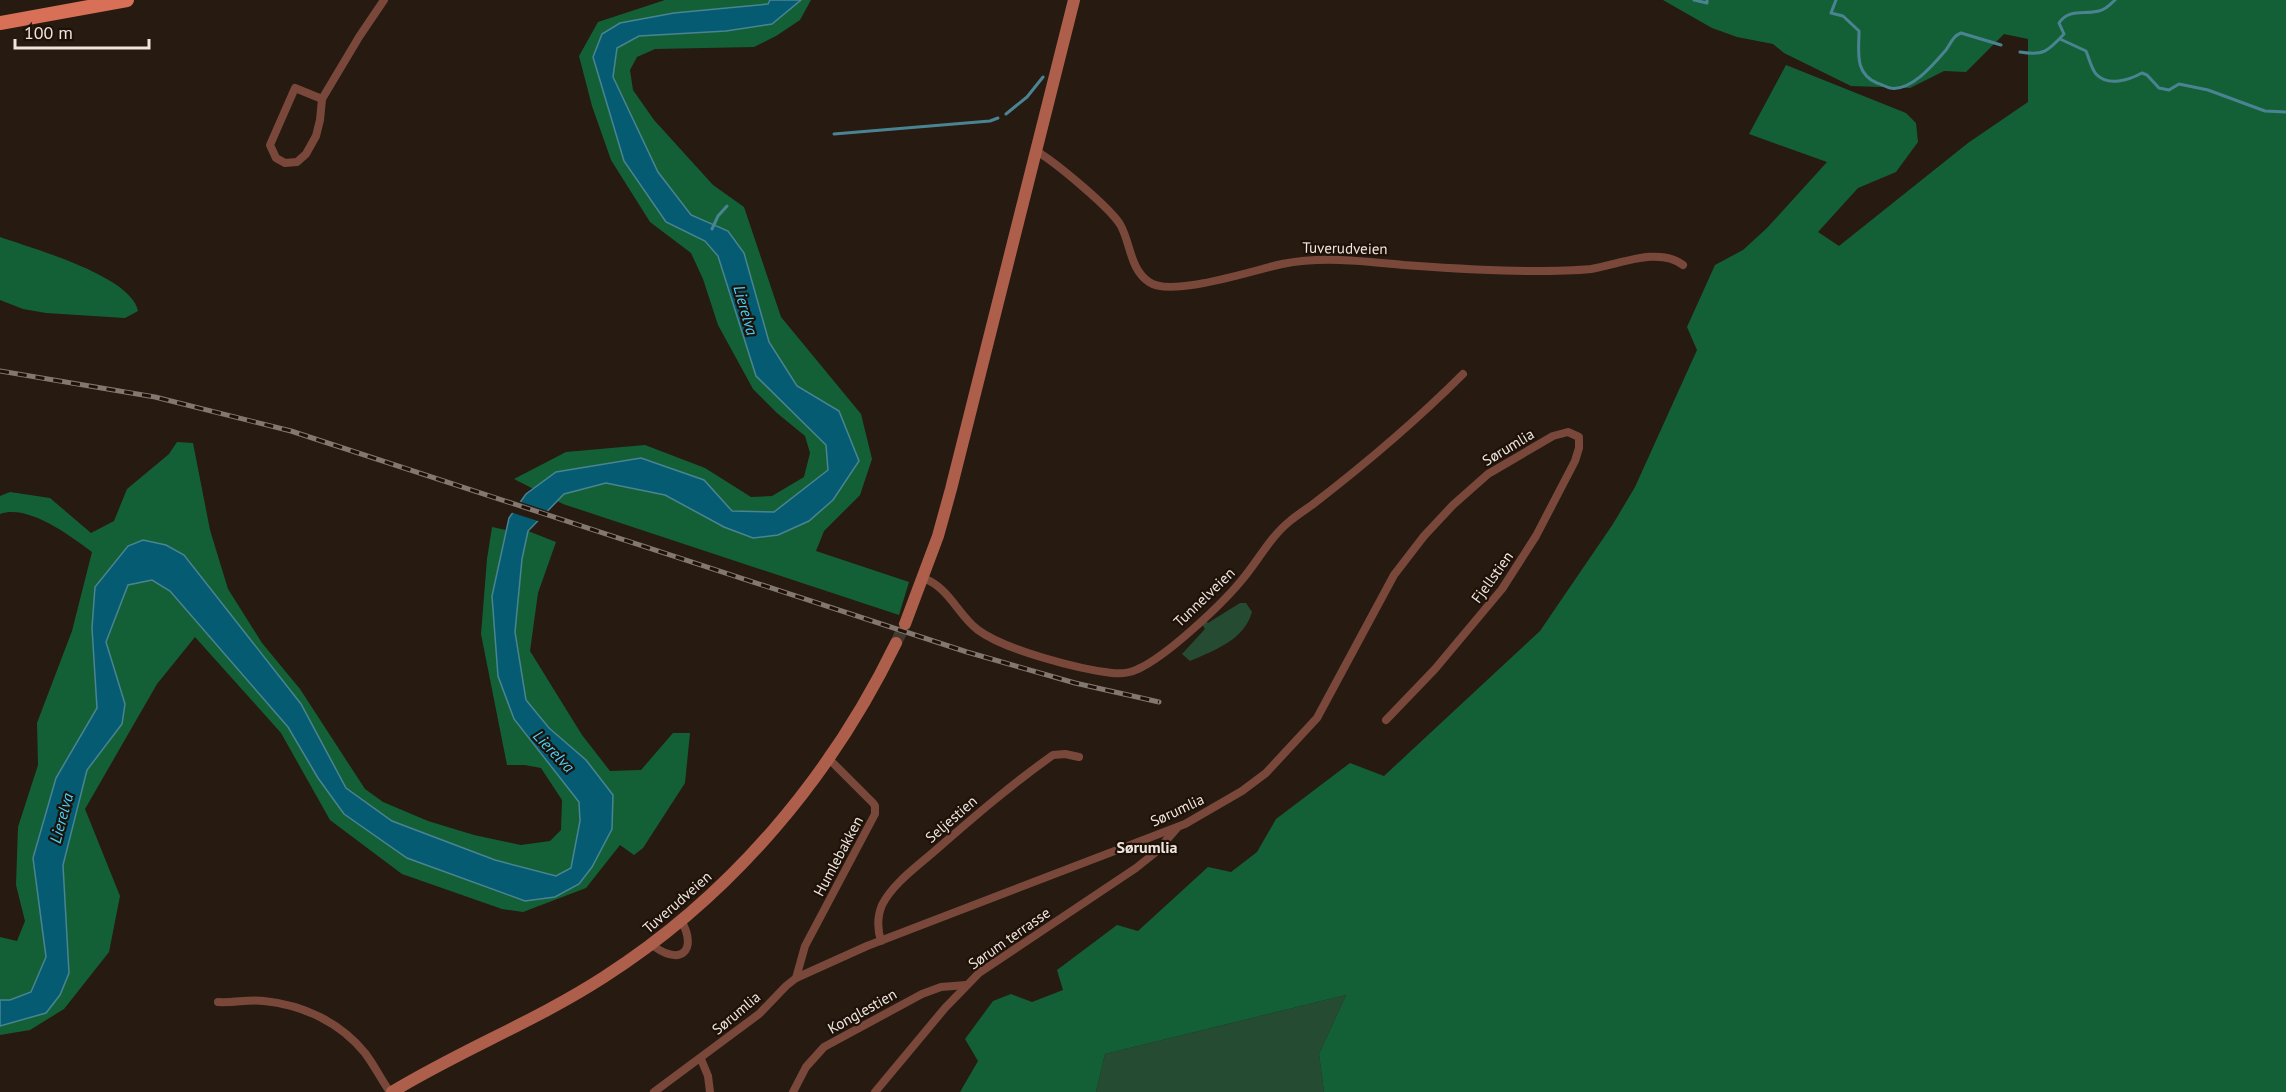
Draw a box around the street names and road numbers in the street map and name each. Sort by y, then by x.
street label: Tuverudveien [1302,238,1388,258]
street label: Sørumlia [1479,424,1537,470]
street label: Fjellstien [1467,547,1517,607]
street label: Tunnelveien [1169,563,1239,631]
street label: Sørumlia [1147,789,1207,831]
street label: Seljestien [921,791,981,847]
street label: Humlebakken [809,813,867,899]
street label: Tuverudveien [639,867,715,937]
street label: Sørum terrasse [964,903,1054,973]
street label: Konglestien [824,984,900,1038]
street label: Sørumlia [708,987,764,1039]

